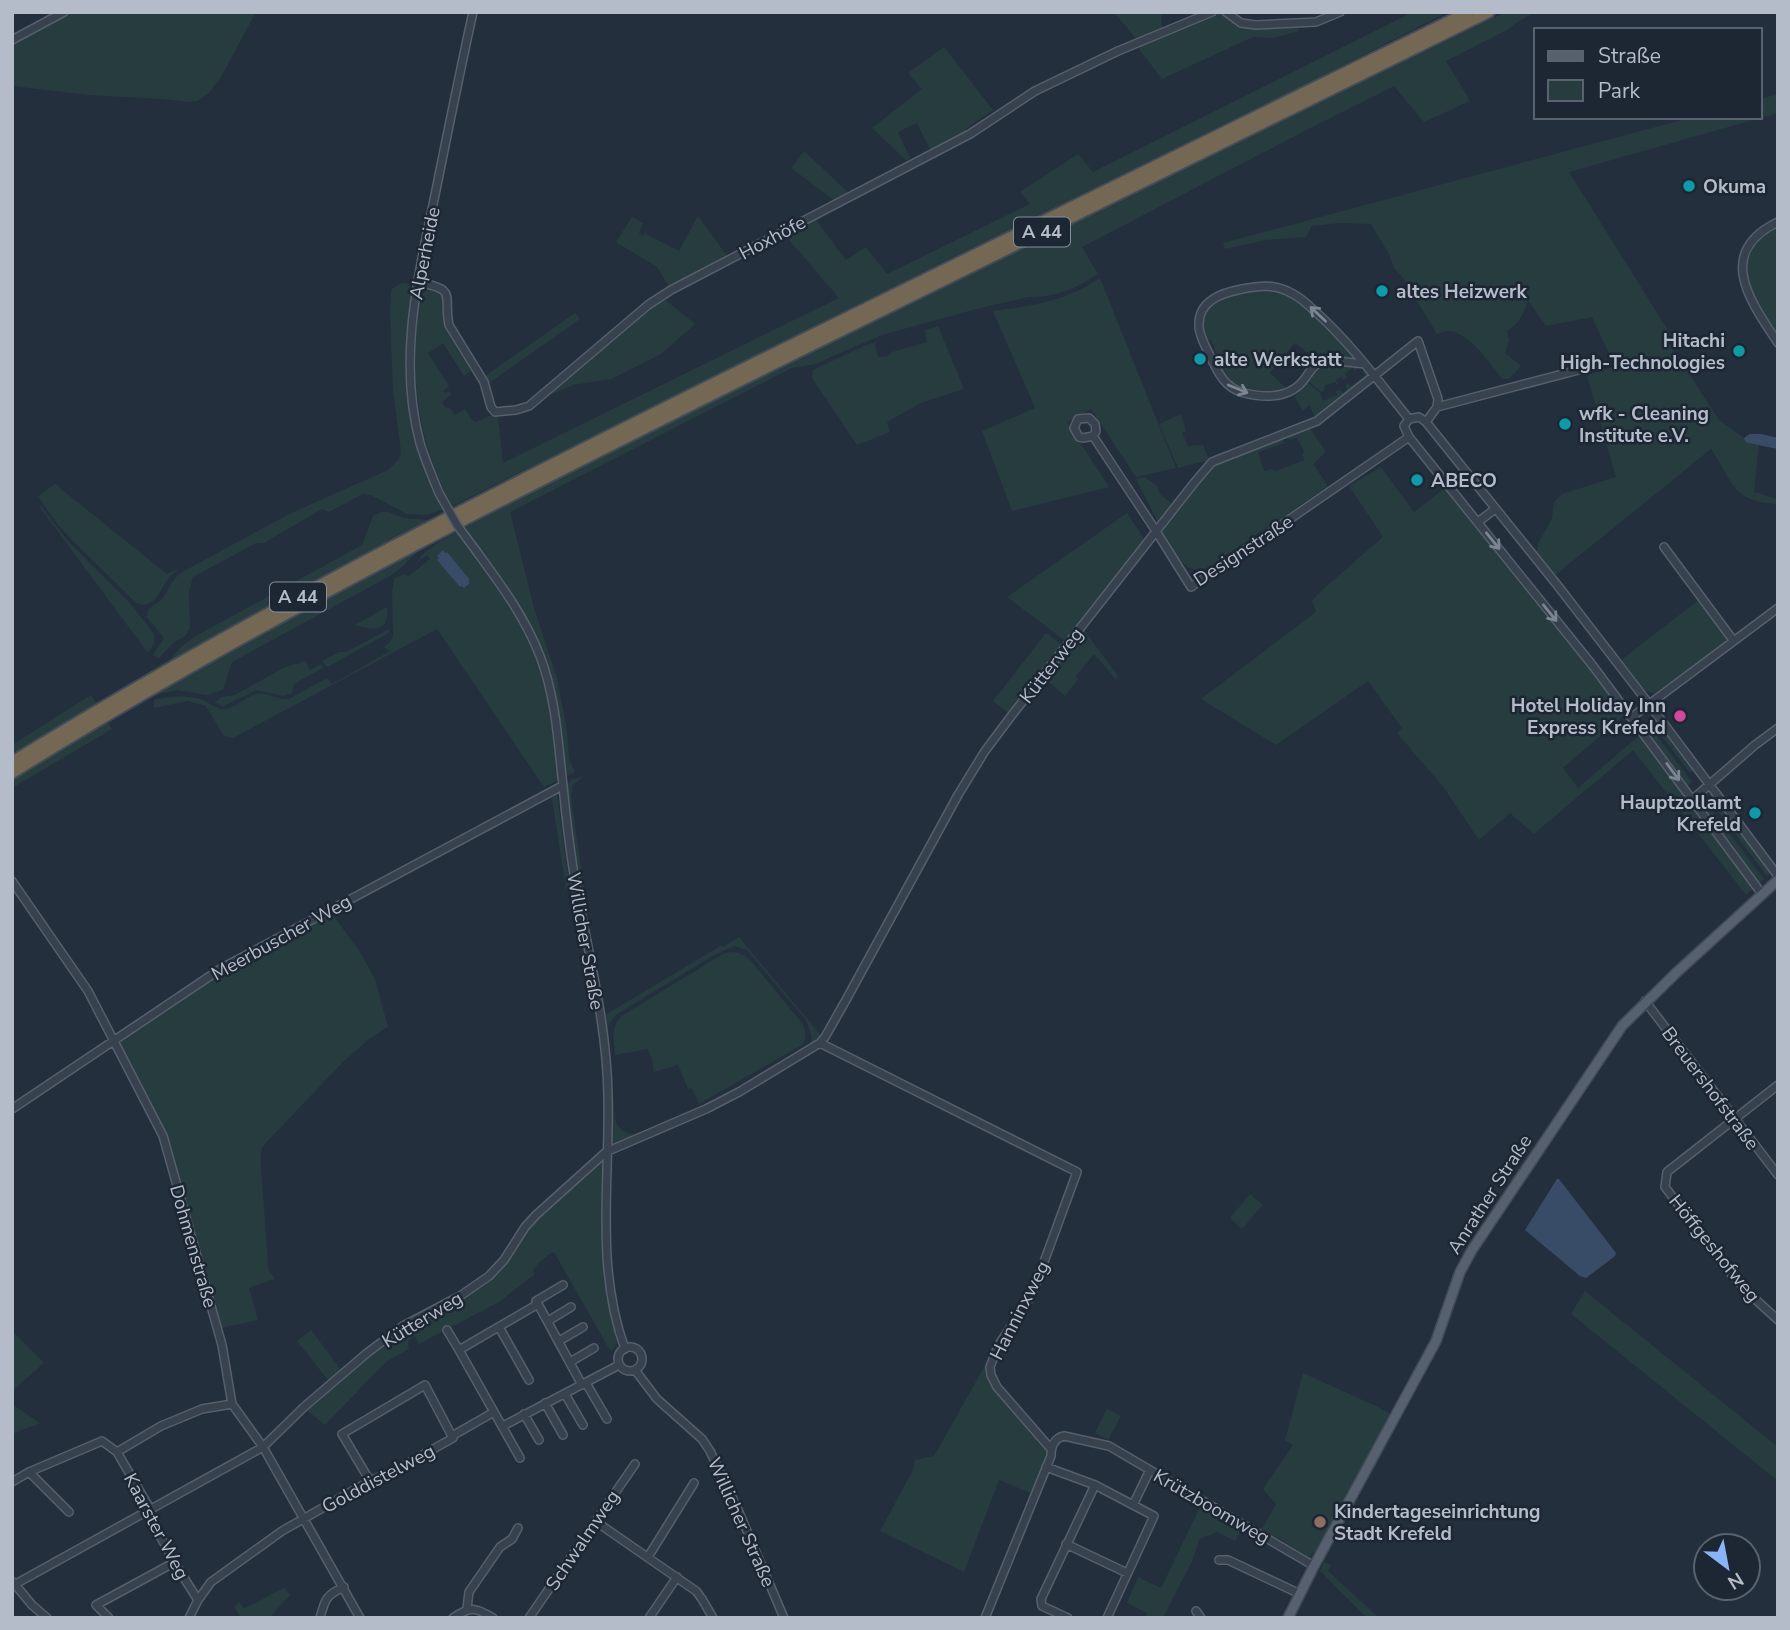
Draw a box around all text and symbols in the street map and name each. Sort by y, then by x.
legend [1534,28,1762,119]
text: Straße [1598,42,1661,70]
text: Park [1598,77,1640,105]
place label: Okuma [1703,174,1766,200]
marker: Okuma [1681,178,1697,194]
street label: Alperheide [403,205,447,302]
street label: Hoxhöfe [734,209,810,266]
road number: A 44 [1014,218,1070,246]
place label: altes Heizwerk [1396,279,1528,305]
marker: altes Heizwerk [1374,283,1390,299]
one-way arrow [1309,306,1327,322]
place label: Hitachi High-Technologies [1560,328,1725,376]
marker: Hitachi High-Technologies [1731,343,1747,359]
place label: alte Werkstatt [1214,347,1342,373]
marker: alte Werkstatt [1192,351,1208,367]
one-way arrow [1227,384,1249,397]
place label: wfk - Cleaning Institute e.V. [1579,401,1709,449]
marker: wfk - Cleaning Institute e.V. [1557,416,1573,432]
place label: ABECO [1431,468,1497,494]
marker: ABECO [1409,472,1425,488]
street label: Designstraße [1189,509,1298,593]
one-way arrow [1485,531,1501,549]
road number: A 44 [270,582,326,612]
one-way arrow [1543,603,1558,621]
street label: Kütterweg [1014,622,1090,709]
place label: Hotel Holiday Inn Express Krefeld [1511,693,1666,741]
marker: Hotel Holiday Inn Express Krefeld [1672,708,1688,724]
one-way arrow [1665,762,1680,781]
place label: Hauptzollamt Krefeld [1620,790,1742,838]
marker: Hauptzollamt Krefeld [1747,805,1763,821]
street label: Willicher Straße [560,870,610,1012]
street label: Meerbuscher Weg [207,889,356,987]
street label: Breuershofstraße [1655,1022,1765,1156]
street label: Anrather Straße [1441,1130,1538,1259]
street label: Dohmenstraße [163,1182,223,1311]
street label: Höffgeshofweg [1663,1189,1766,1308]
street label: Hanninxweg [984,1256,1056,1365]
street label: Kütterweg [377,1286,468,1354]
street label: Golddistelweg [317,1438,440,1520]
street label: Willicher Straße [701,1454,781,1591]
street label: Krützboomweg [1149,1463,1274,1551]
street label: Kaarster Weg [117,1469,195,1584]
street label: Schwalmweg [540,1485,626,1596]
place label: Kindertageseinrichtung Stadt Krefeld [1334,1499,1541,1547]
marker: Kindertageseinrichtung Stadt Krefeld [1312,1514,1328,1530]
north arrow [1692,1532,1762,1602]
text: N [1723,1566,1748,1595]

